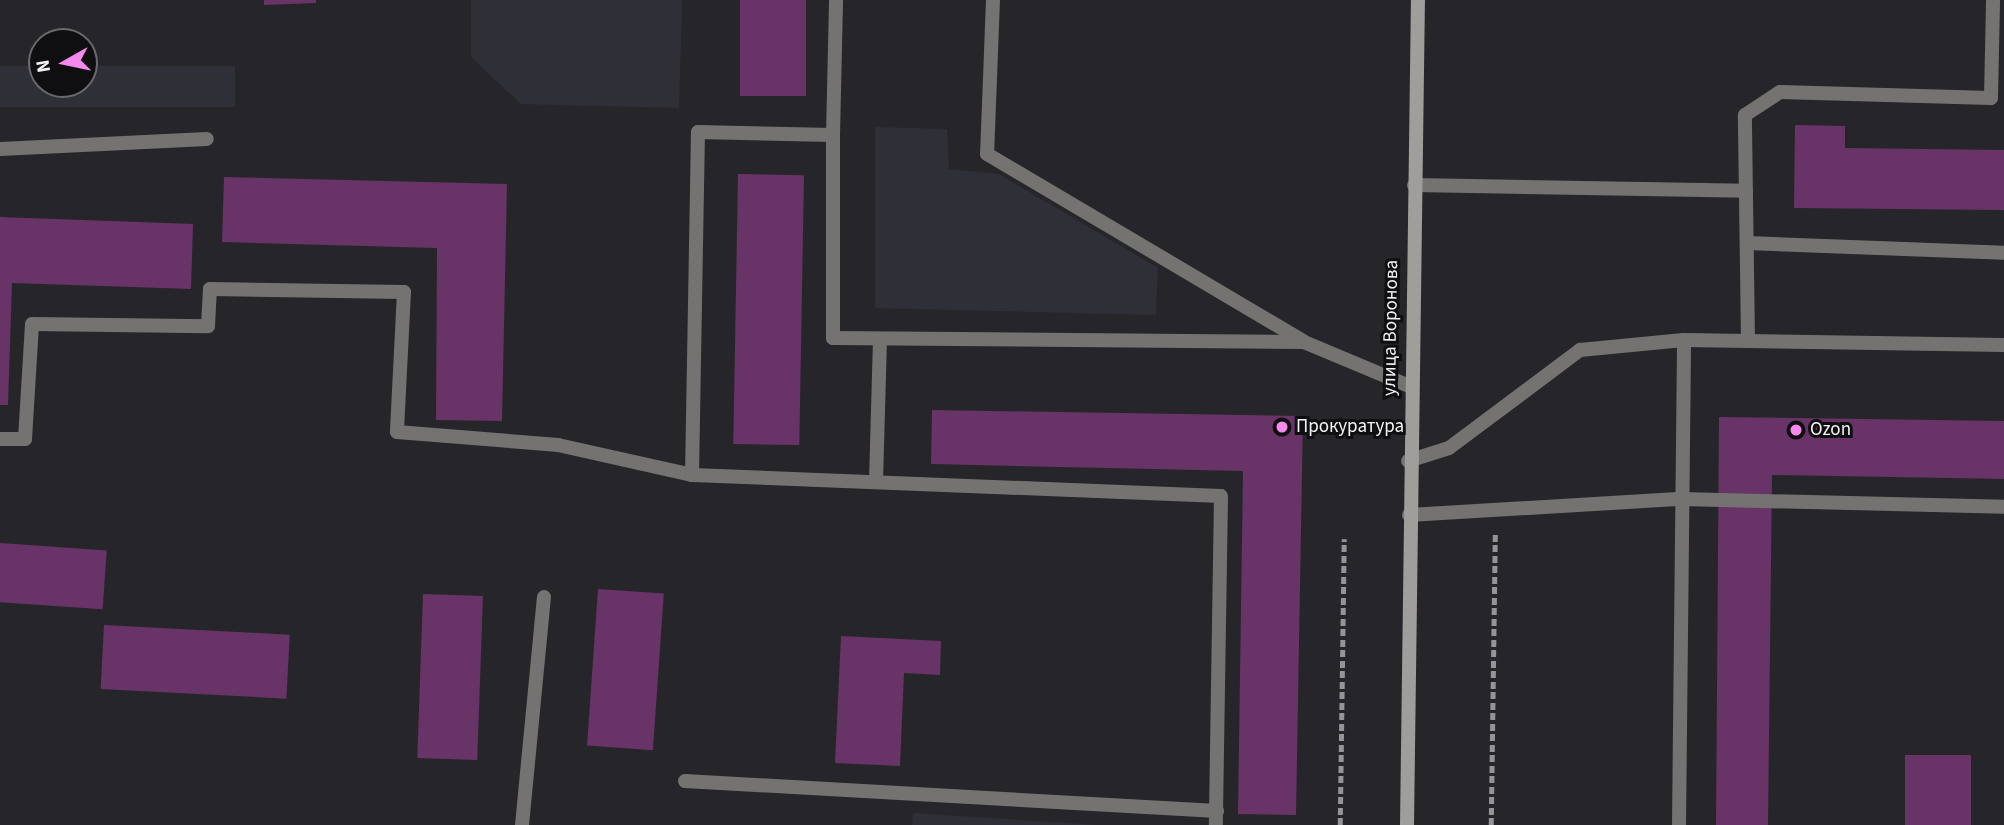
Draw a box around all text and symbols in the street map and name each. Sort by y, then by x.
north arrow [28,28,98,98]
text: N [29,58,58,74]
street label: улица Воронова [1378,260,1404,396]
place label: Прокуратура [1296,416,1404,438]
marker: Прокуратура [1274,419,1290,435]
place label: Ozon [1810,419,1851,441]
marker: Ozon [1788,422,1804,438]

